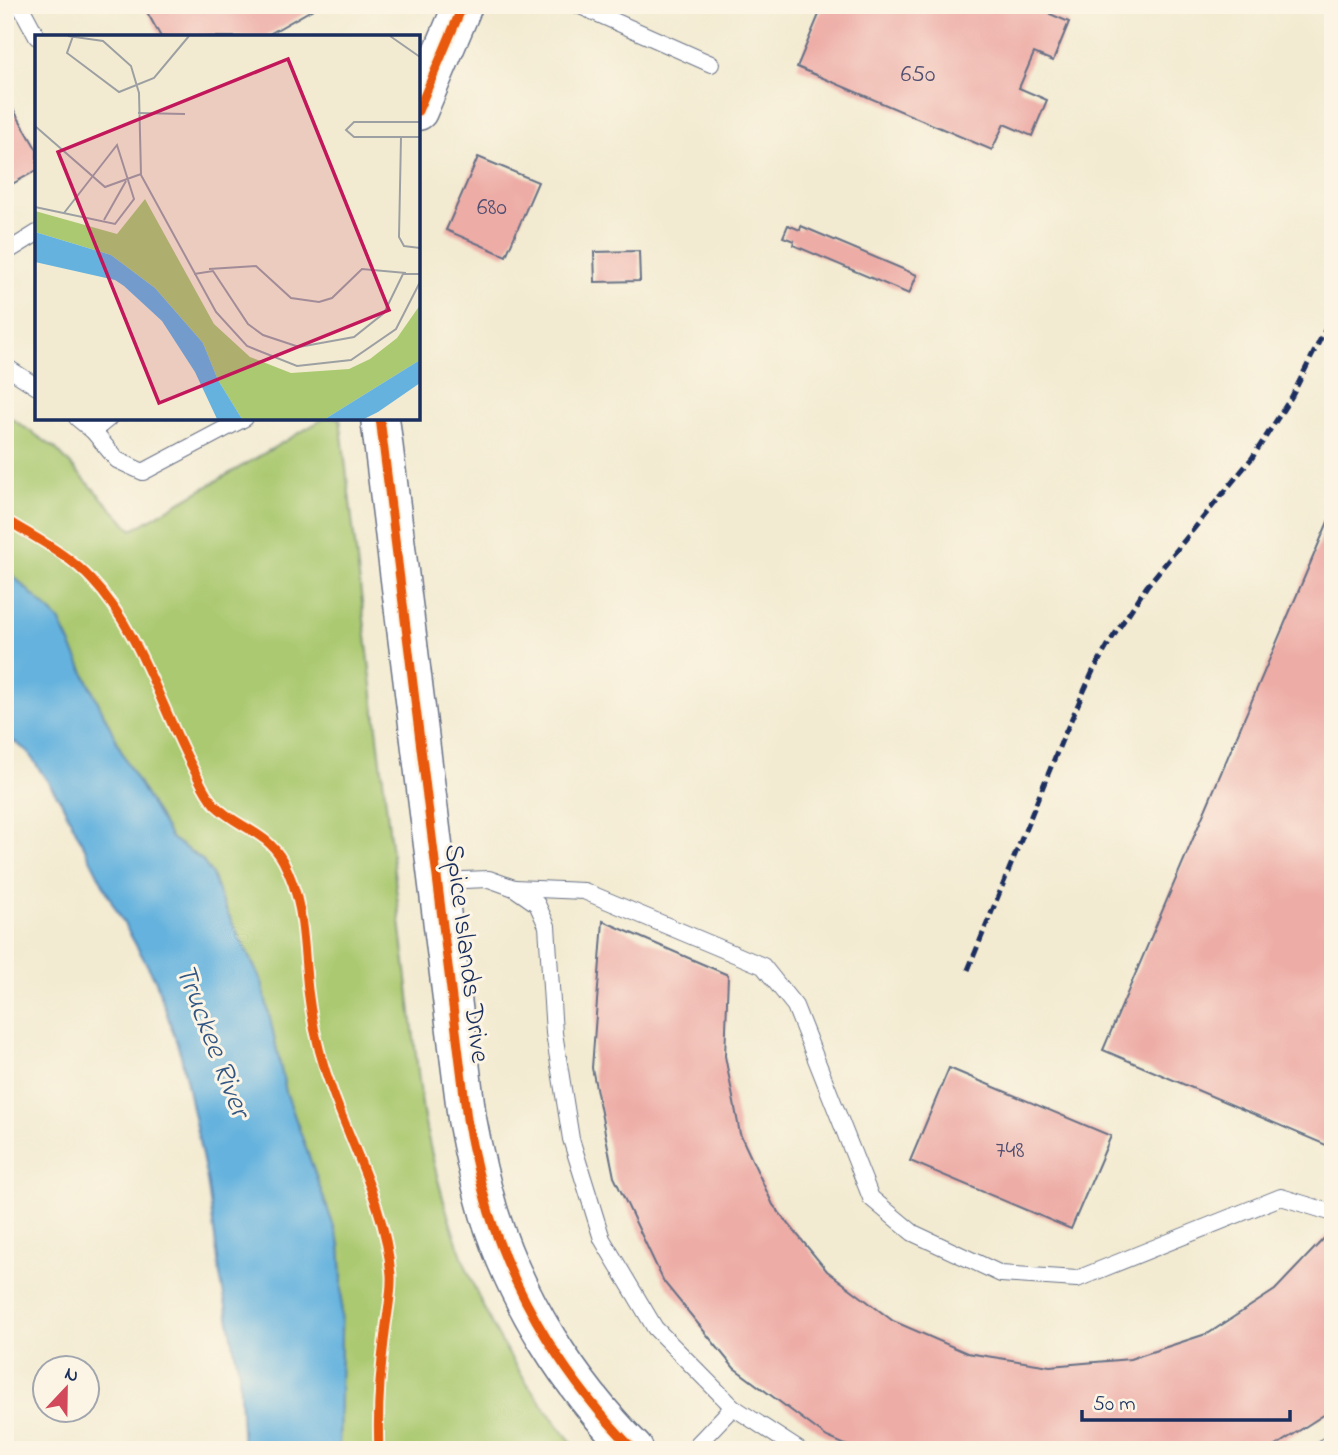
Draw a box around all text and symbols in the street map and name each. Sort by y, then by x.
inset map [35,35,420,420]
house number: 650 [901,58,935,93]
house number: 680 [477,191,507,226]
street label: Spice Islands Drive [432,842,499,1066]
water label: Truckee River [162,958,262,1128]
house number: 748 [996,1134,1024,1169]
north arrow [32,1354,102,1424]
text: N [60,1361,83,1391]
scale bar [1082,1378,1291,1422]
text: 50 m [1093,1390,1136,1420]

